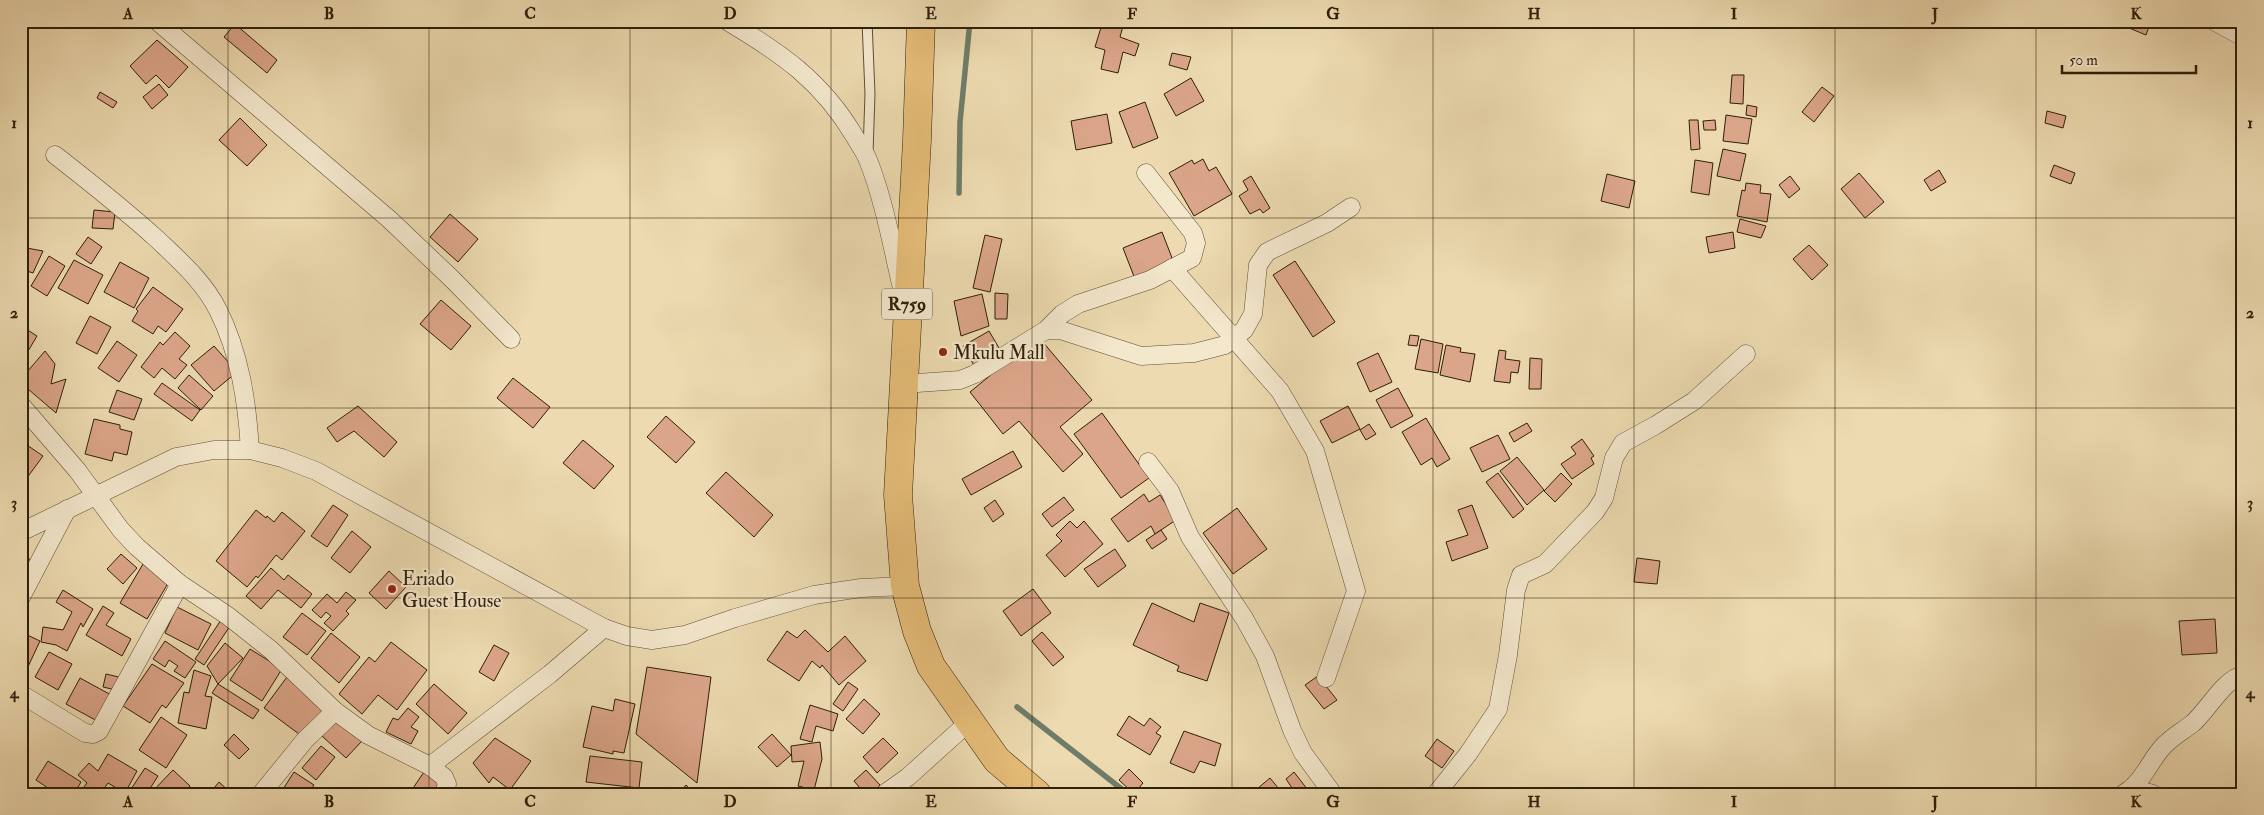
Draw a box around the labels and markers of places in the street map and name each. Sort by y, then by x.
place label: Mkulu Mall [953,341,1045,365]
marker: Mkulu Mall [937,346,949,358]
place label: Eriado Guest House [402,567,501,613]
marker: Eriado Guest House [386,583,398,595]

